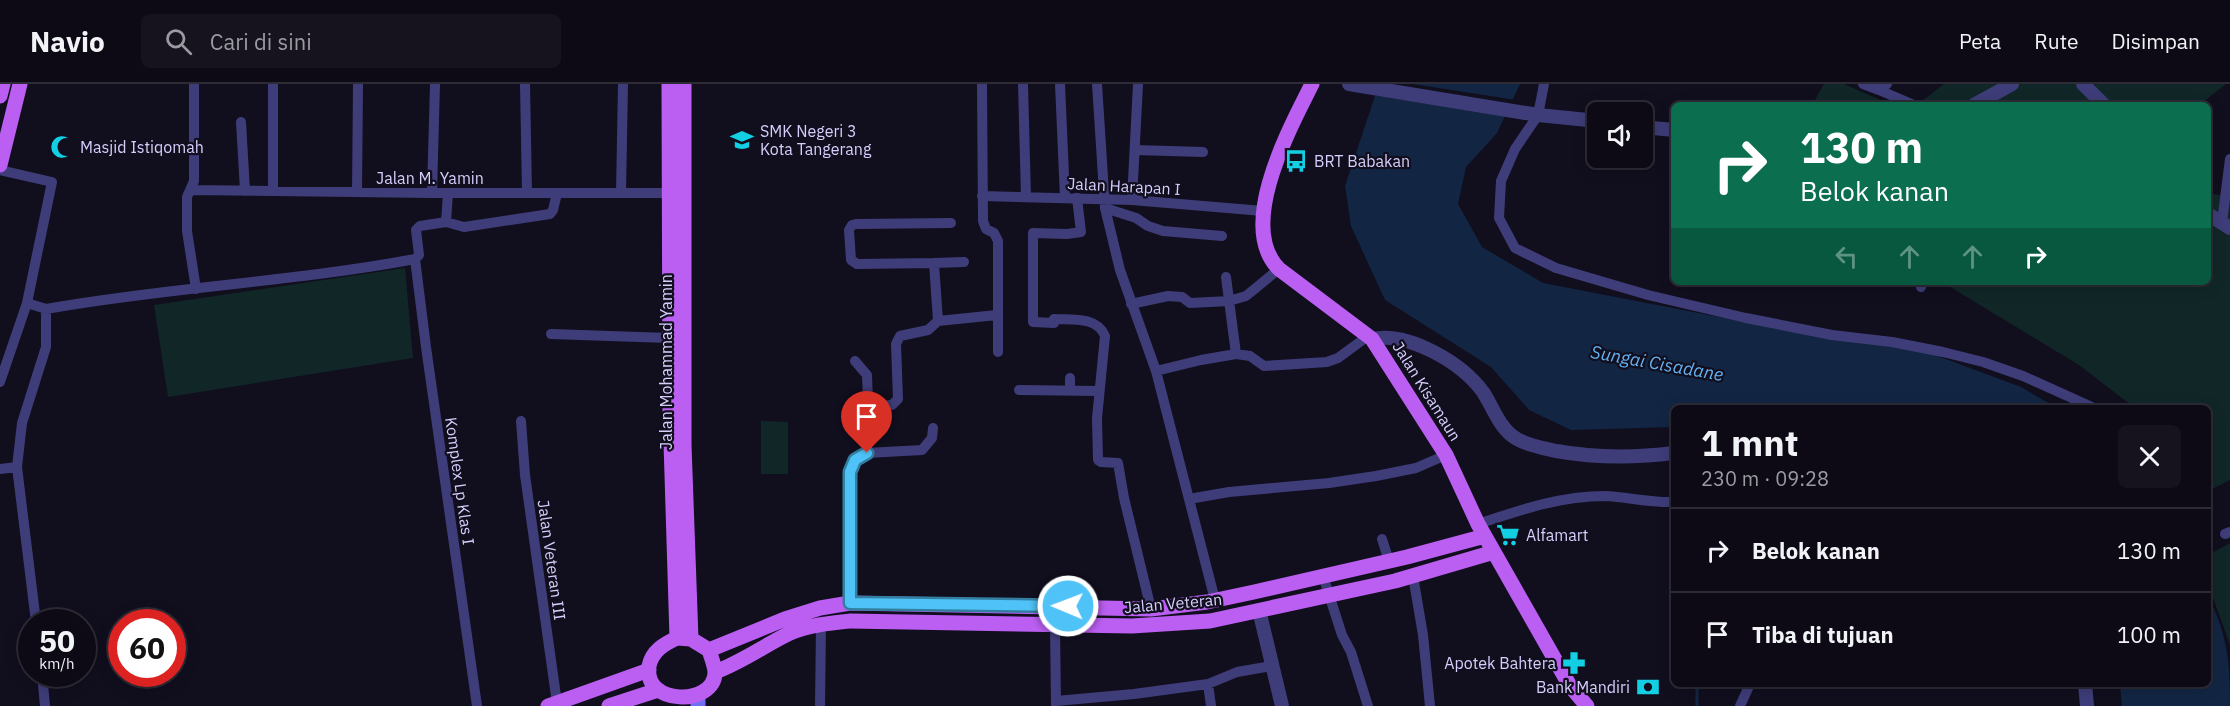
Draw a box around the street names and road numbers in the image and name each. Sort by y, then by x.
street label: Jalan M. Yamin [376,168,484,188]
street label: Jalan Harapan I [1067,173,1181,199]
street label: Jalan Mohammad Yamin [656,274,676,450]
street label: Jalan Kisamaun [1388,338,1466,444]
street label: Komplex Lp Klas I [441,416,479,546]
street label: Jalan Veteran III [534,499,570,621]
street label: Jalan Veteran [1123,589,1223,617]

